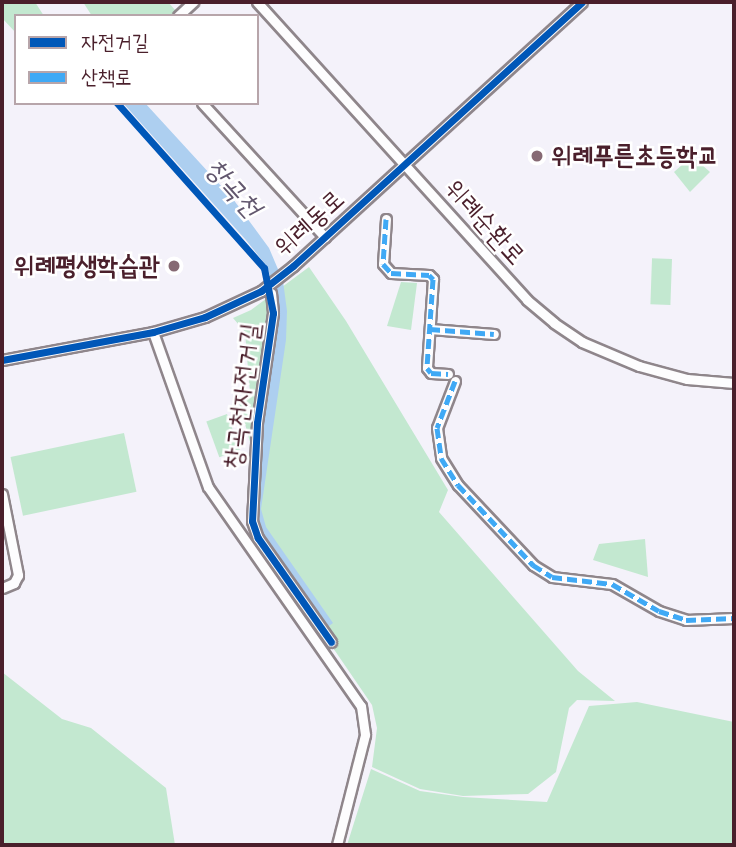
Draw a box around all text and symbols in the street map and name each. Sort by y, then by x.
legend [14,14,259,105]
text: 자전거길 [81,29,149,54]
text: 산책로 [81,64,132,89]
place label: 위례푸른초등학교 [551,140,718,172]
marker: 위례푸른초등학교 [529,148,545,164]
water label: 창곡천 [199,151,269,223]
street label: 위례순환로 [438,173,532,271]
street label: 위례동로 [267,183,351,263]
place label: 위례평생학습관 [14,250,160,282]
marker: 위례평생학습관 [166,258,182,274]
street label: 창곡천자전거길 [218,321,266,471]

